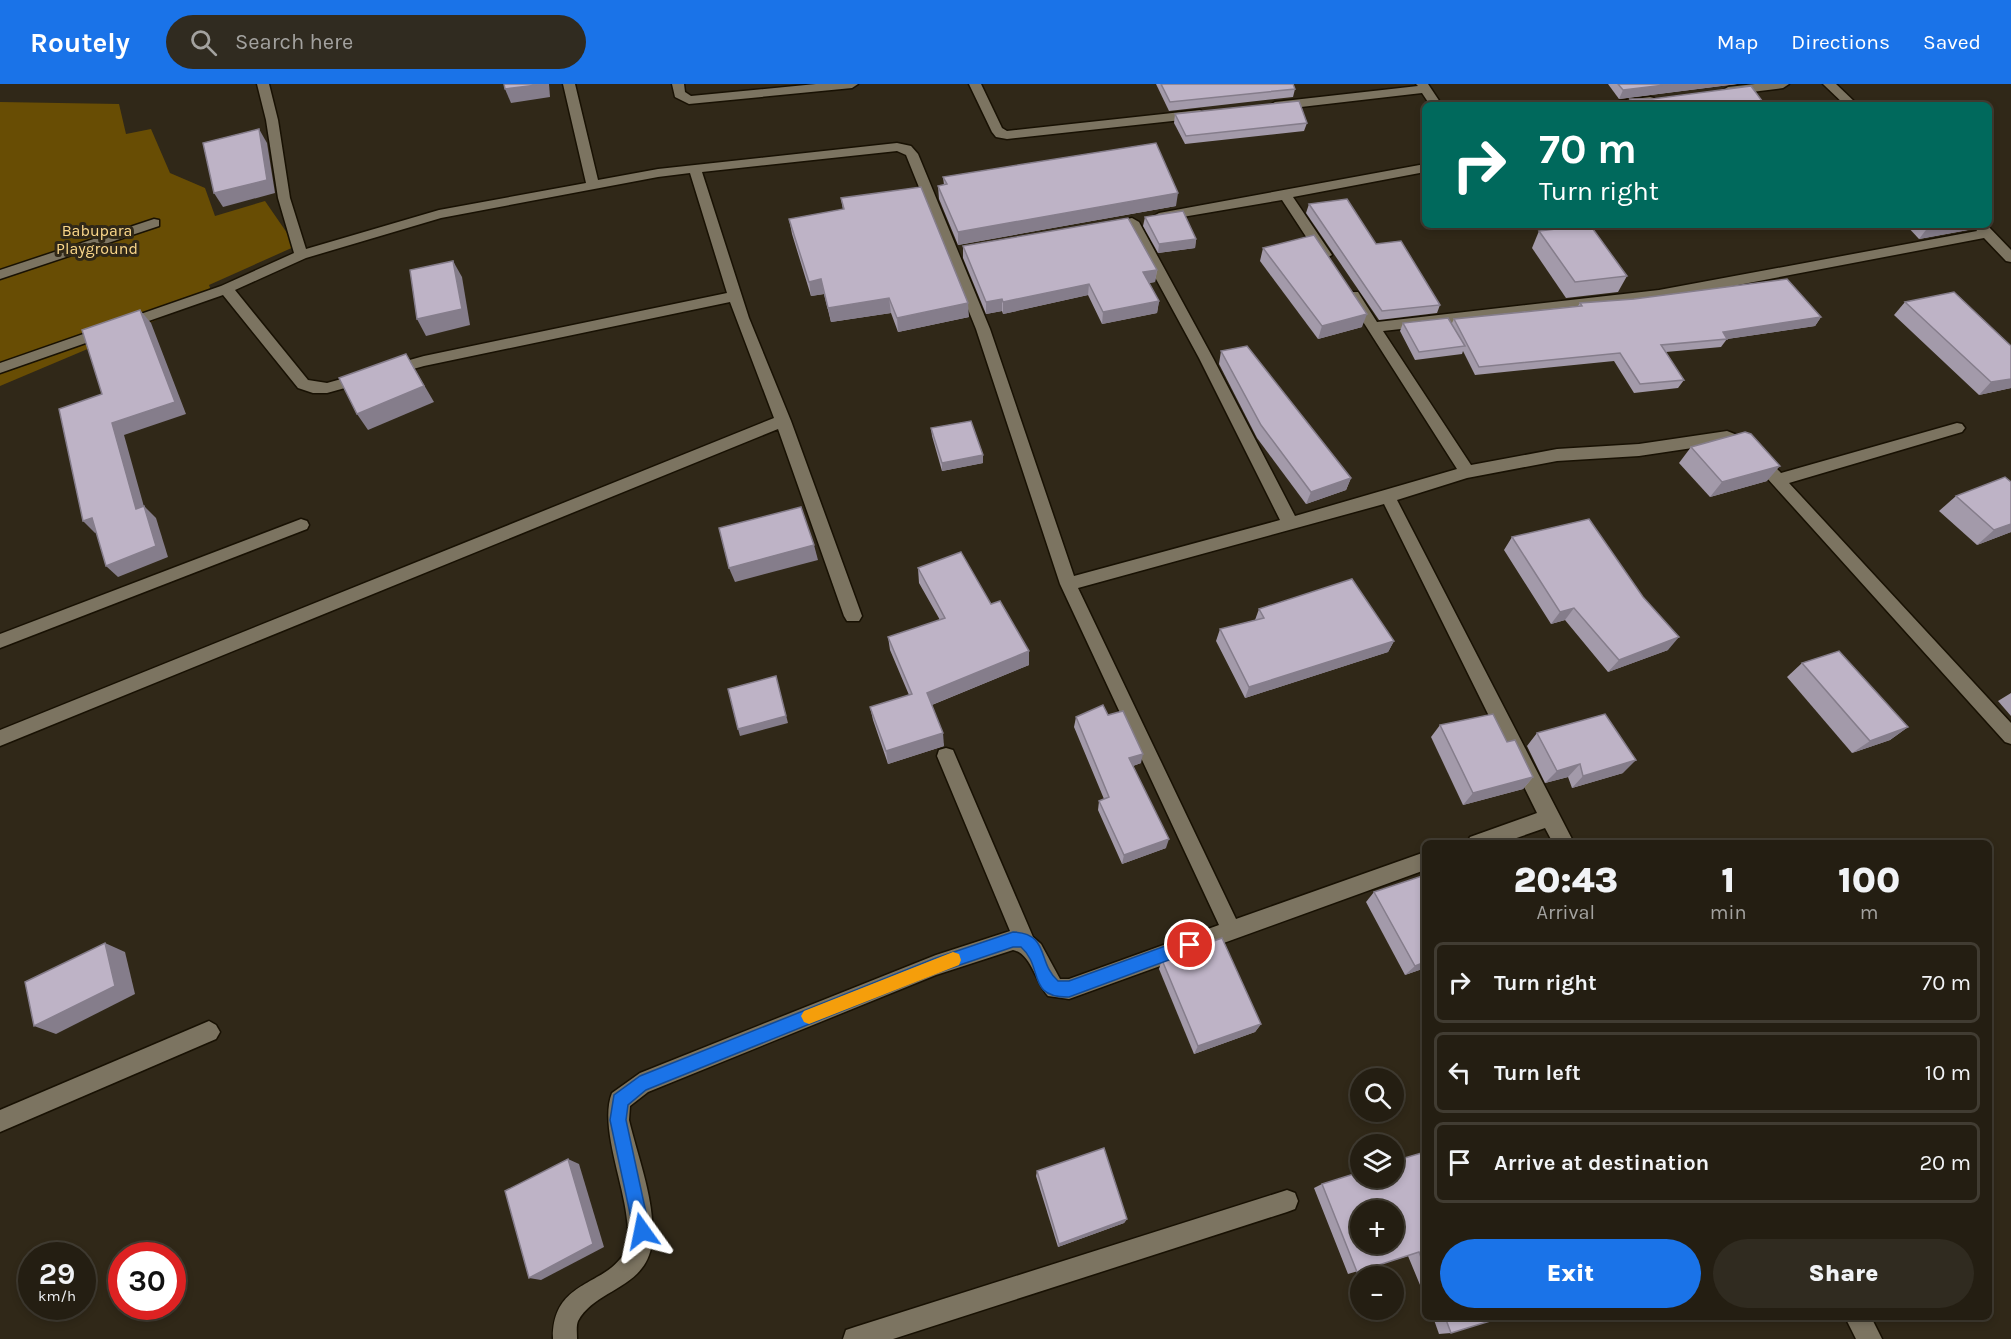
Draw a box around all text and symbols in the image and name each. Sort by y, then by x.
search box [166,15,586,69]
text: Routely [30,26,130,59]
icon: search [187,26,220,59]
text: Search here [235,29,353,55]
text: Map [1717,30,1758,54]
text: Directions [1791,30,1890,54]
text: Saved [1923,30,1981,54]
text: 70 m [1539,124,1637,174]
icon: right [1440,126,1518,204]
text: Turn right [1539,175,1659,207]
park label: Babupara Playground [56,221,138,258]
text: 20:43 [1514,859,1618,901]
text: 1 [1721,859,1735,901]
text: 100 [1838,859,1900,901]
text: Arrival [1537,901,1595,924]
text: min [1710,901,1746,924]
text: m [1860,901,1879,924]
pin [1164,919,1215,970]
icon: arrive [1173,928,1206,961]
icon: right [1443,966,1476,999]
text: Turn right [1494,970,1597,996]
text: 70 m [1922,970,1971,996]
icon: left [1443,1056,1476,1089]
text: Turn left [1494,1060,1581,1086]
text: 10 m [1925,1060,1971,1086]
map controls [1350,1068,1404,1320]
button: search [1350,1068,1404,1122]
button: layers [1350,1134,1404,1188]
icon: arrive [1443,1146,1476,1179]
text: Arrive at destination [1494,1150,1709,1176]
text: 20 m [1919,1150,1971,1176]
position arrow [610,1199,674,1263]
button: + [1350,1200,1404,1254]
button: Exit [1440,1239,1701,1308]
button: Share [1713,1239,1974,1308]
speed limit sign: 30 [108,1242,186,1320]
text: 29 [39,1256,75,1292]
button: − [1350,1266,1404,1320]
text: km/h [38,1287,76,1305]

